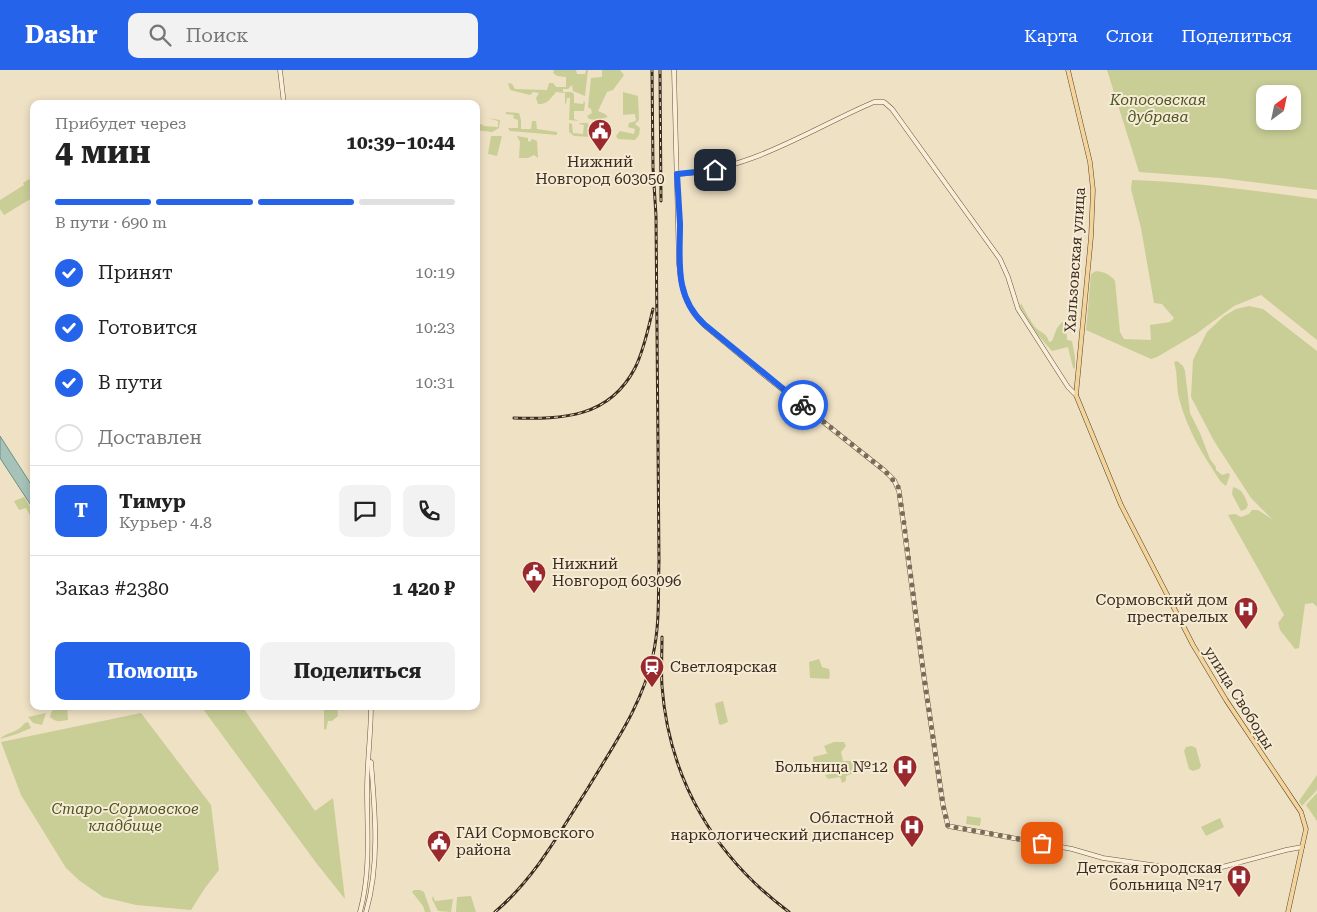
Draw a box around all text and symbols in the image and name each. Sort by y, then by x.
search box [128,13,478,58]
text: Dashr [25,21,98,49]
icon: search [146,21,174,49]
text: Поиск [186,24,248,47]
text: Карта [1024,25,1078,46]
text: Слои [1106,25,1153,46]
text: Поделиться [1181,25,1292,46]
north arrow [1256,85,1301,130]
map controls [1256,85,1301,130]
park label: Копосовская дубрава [1109,91,1206,126]
text: Прибудет через [55,114,186,133]
public building icon: Нижний Новгород 603050 [587,118,613,152]
text: 10:39–10:44 [346,131,455,154]
text: 4 мин [55,133,151,171]
pin [694,149,736,191]
place label: Нижний Новгород 603050 [535,153,665,188]
icon: home [701,156,729,184]
street label: Хальзовская улица [1061,187,1089,333]
text: В пути · 690 m [55,213,167,232]
icon: check [55,259,83,287]
text: Принят [98,261,173,284]
text: 10:19 [415,263,455,282]
icon: check [55,314,83,342]
text: Готовится [98,316,197,339]
text: 10:23 [415,318,455,337]
icon: check [55,369,83,397]
text: В пути [98,371,162,394]
text: 10:31 [415,373,455,392]
courier [778,380,828,430]
icon: bike [789,391,817,419]
text: Доставлен [98,426,202,449]
button: chat [339,485,391,537]
button: phone [403,485,455,537]
text: Тимур [119,490,186,513]
text: Т [74,499,88,522]
text: Курьер · 4.8 [119,513,212,532]
place label: Нижний Новгород 603096 [552,555,682,590]
public building icon: Нижний Новгород 603096 [521,560,547,594]
text: Заказ #2380 [55,577,169,600]
text: 1 420 ₽ [392,577,455,600]
place label: Сормовский дом престарелых [1096,591,1228,626]
hospital icon: Сормовский дом престарелых [1233,596,1259,630]
button: Помощь [55,642,250,700]
button: Поделиться [260,642,455,700]
street label: улица Свободы [1200,643,1278,753]
station icon: Светлоярская [639,654,665,688]
place label: Светлоярская [670,658,777,676]
hospital icon: Больница №12 [892,754,918,788]
place label: Больница №12 [775,758,888,776]
park label: Старо-Сормовское кладбище [51,800,199,835]
place label: Областной наркологический диспансер [670,809,894,844]
hospital icon: Областной наркологический диспансер [899,814,925,848]
pin [1021,822,1063,864]
place label: ГАИ Сормовского района [456,824,595,859]
public building icon: ГАИ Сормовского района [426,829,452,863]
icon: bag [1028,829,1056,857]
place label: Детская городская больница №17 [1076,859,1222,894]
hospital icon: Детская городская больница №17 [1226,864,1252,898]

